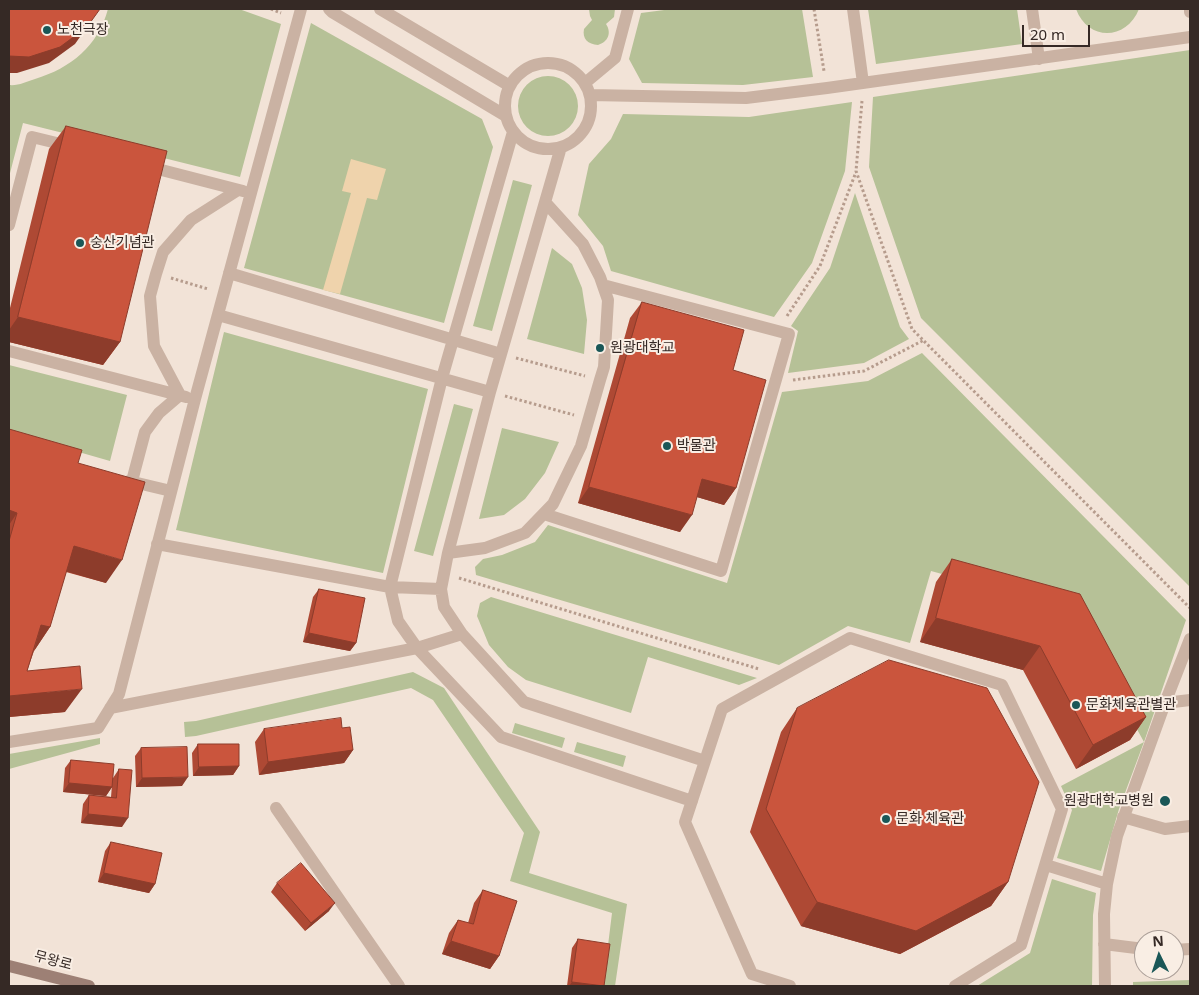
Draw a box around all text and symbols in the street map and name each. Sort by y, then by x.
scale bar [1024,15,1092,47]
place label: 노천극장 [57,22,109,38]
marker: 노천극장 [41,24,53,36]
text: 20 m [1030,24,1065,44]
place label: 숭산기념관 [90,235,154,251]
marker: 숭산기념관 [74,237,86,249]
place label: 원광대학교 [610,340,674,356]
marker: 원광대학교 [594,342,606,354]
place label: 박물관 [677,438,716,454]
marker: 박물관 [661,440,673,452]
place label: 문화체육관별관 [1086,697,1176,713]
marker: 문화체육관별관 [1070,699,1082,711]
place label: 원광대학교병원 [1064,793,1154,809]
marker: 원광대학교병원 [1158,794,1172,808]
place label: 문화 체육관 [896,811,964,827]
marker: 문화 체육관 [880,813,892,825]
north arrow [1134,930,1184,980]
text: N [1152,931,1164,950]
street label: 무왕로 [32,948,74,974]

